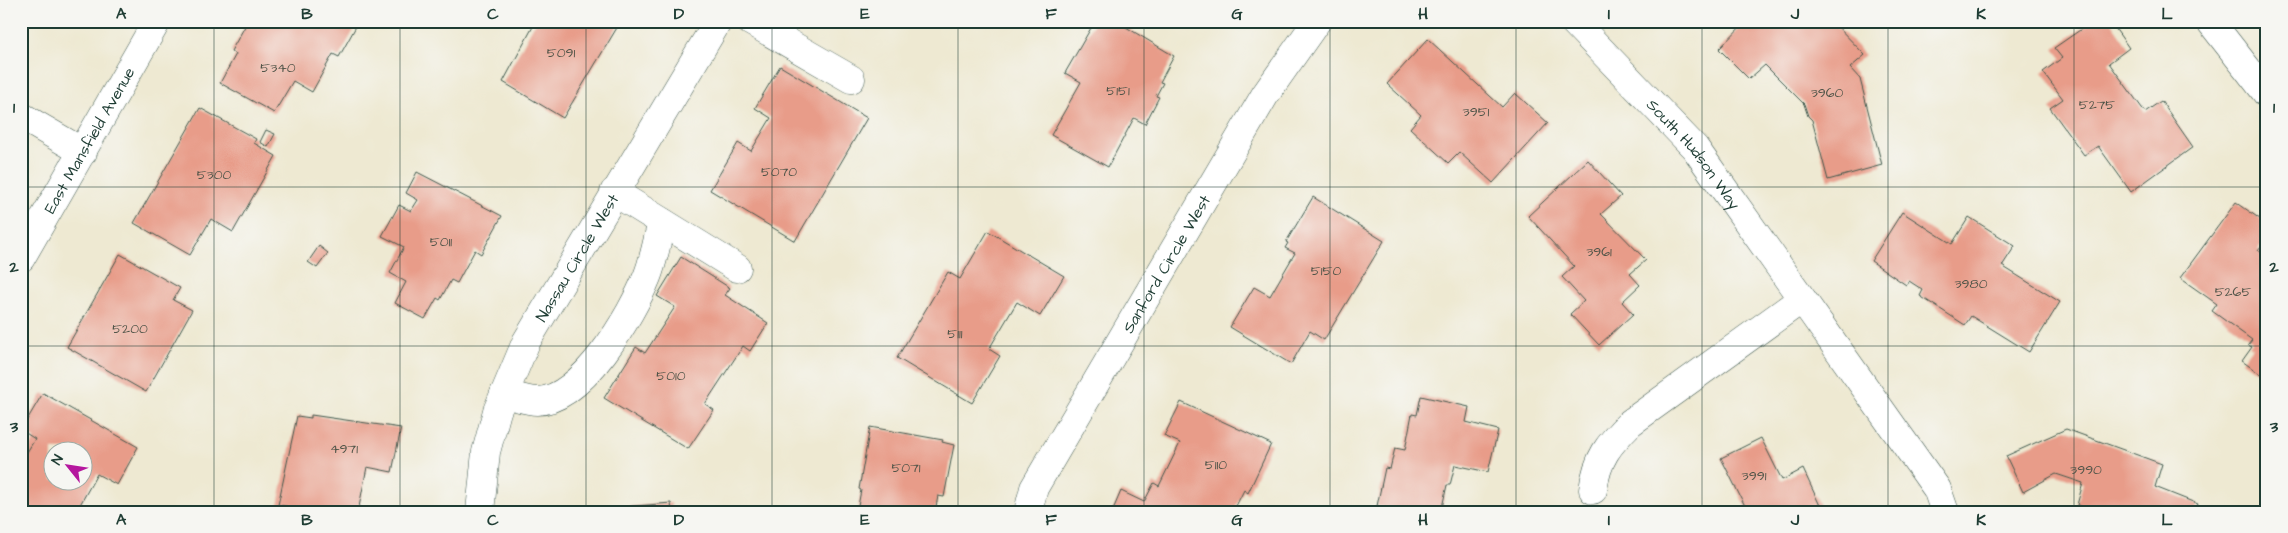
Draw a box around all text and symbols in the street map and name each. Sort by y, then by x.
text: A [116,3,127,25]
text: B [301,3,313,25]
text: C [487,3,499,25]
text: D [674,3,685,25]
text: E [860,3,870,25]
text: F [1045,3,1057,25]
text: G [1231,3,1243,25]
text: H [1418,3,1428,25]
text: I [1608,3,1610,25]
text: J [1790,3,1800,25]
text: K [1976,3,1986,25]
text: L [2161,3,2173,25]
house number: 5091 [547,43,575,63]
house number: 5340 [260,58,296,78]
street label: East Mansfield Avenue [39,63,140,218]
house number: 5151 [1106,81,1130,101]
house number: 3960 [1811,83,1844,103]
street label: South Hudson Way [1641,94,1745,215]
house number: 5275 [2079,95,2115,115]
text: 1 [13,97,16,119]
text: 1 [2273,97,2276,119]
house number: 3951 [1463,102,1490,122]
house number: 5070 [761,162,797,182]
house number: 5300 [197,165,232,185]
street label: Nassau Circle West [531,190,624,326]
street label: Sanford Circle West [1118,190,1216,337]
house number: 5011 [430,232,452,252]
house number: 3961 [1586,242,1612,262]
text: 2 [8,256,19,278]
text: 2 [2268,256,2279,278]
house number: 5150 [1311,261,1341,281]
house number: 3980 [1954,274,1988,294]
house number: 5265 [2215,282,2251,302]
house number: 5200 [112,319,148,339]
house number: 5111 [947,324,963,344]
house number: 5010 [656,366,686,386]
text: 3 [9,416,19,438]
text: 3 [2269,416,2279,438]
house number: 4971 [330,439,358,459]
north arrow [42,440,92,490]
text: N [47,451,69,469]
house number: 5110 [1205,455,1227,475]
house number: 5071 [891,458,921,478]
house number: 3990 [2070,460,2102,480]
house number: 3991 [1742,466,1767,486]
text: A [116,509,127,531]
text: B [301,509,313,531]
text: C [487,509,499,531]
text: D [674,509,685,531]
text: E [860,509,870,531]
text: F [1045,509,1057,531]
text: G [1231,509,1243,531]
text: H [1418,509,1428,531]
text: I [1608,509,1610,531]
text: J [1790,509,1800,531]
text: K [1976,509,1986,531]
text: L [2161,509,2173,531]

